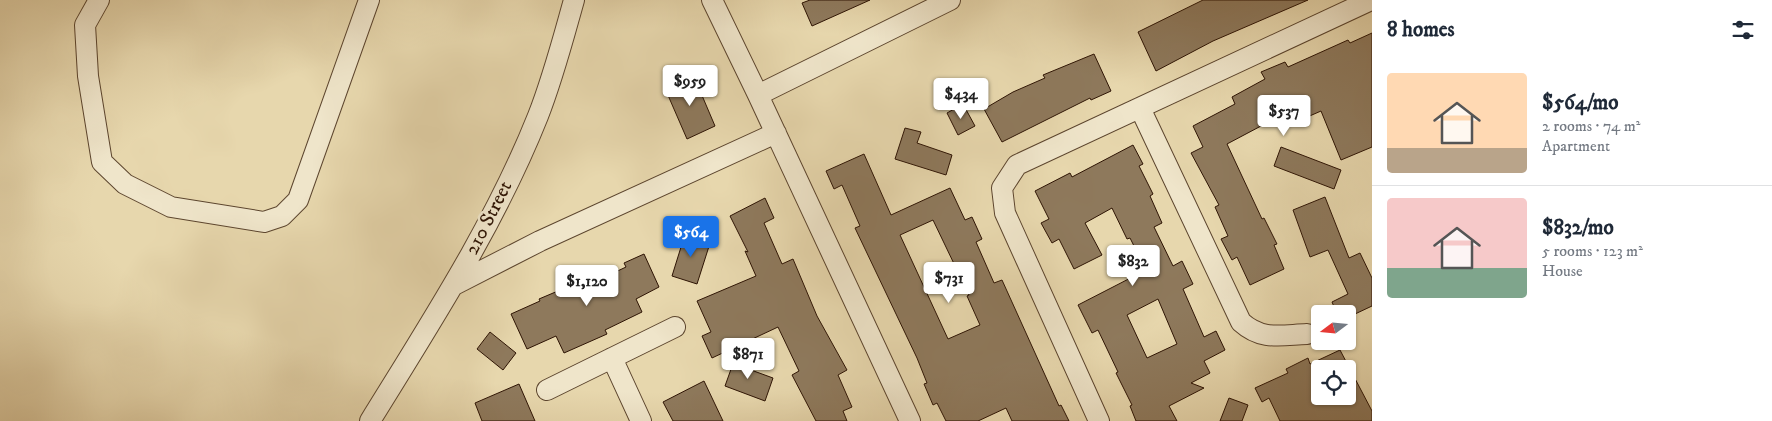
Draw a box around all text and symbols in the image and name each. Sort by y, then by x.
icon: filters [1729,16,1757,44]
text: 8 homes [1387,17,1455,43]
pin: $959 [660,64,720,107]
text: $959 [674,71,706,91]
pin: $434 [931,78,991,120]
text: $434 [944,84,978,104]
text: $564/mo [1542,90,1619,116]
icon: home [1427,93,1487,153]
pin: $537 [1254,94,1314,137]
text: $537 [1268,101,1300,121]
text: 2 rooms · 74 m² [1542,116,1640,136]
text: Apartment [1542,136,1610,156]
street label: 210 Street [460,177,518,259]
text: $832/mo [1542,215,1614,241]
pin: $564 [661,216,721,258]
icon: home [1427,218,1487,278]
text: $564 [674,222,708,242]
text: 5 rooms · 123 m² [1542,241,1643,261]
pin: $832 [1103,244,1163,287]
text: $832 [1118,251,1148,271]
text: House [1542,261,1583,281]
pin: $731 [919,262,979,304]
pin: $1,120 [546,264,628,307]
text: $731 [935,268,964,288]
text: $1,120 [566,271,608,291]
north arrow [1311,305,1356,350]
map controls [1311,305,1356,405]
pin: $871 [718,338,778,380]
text: $871 [732,344,764,364]
button: locate [1311,360,1356,405]

